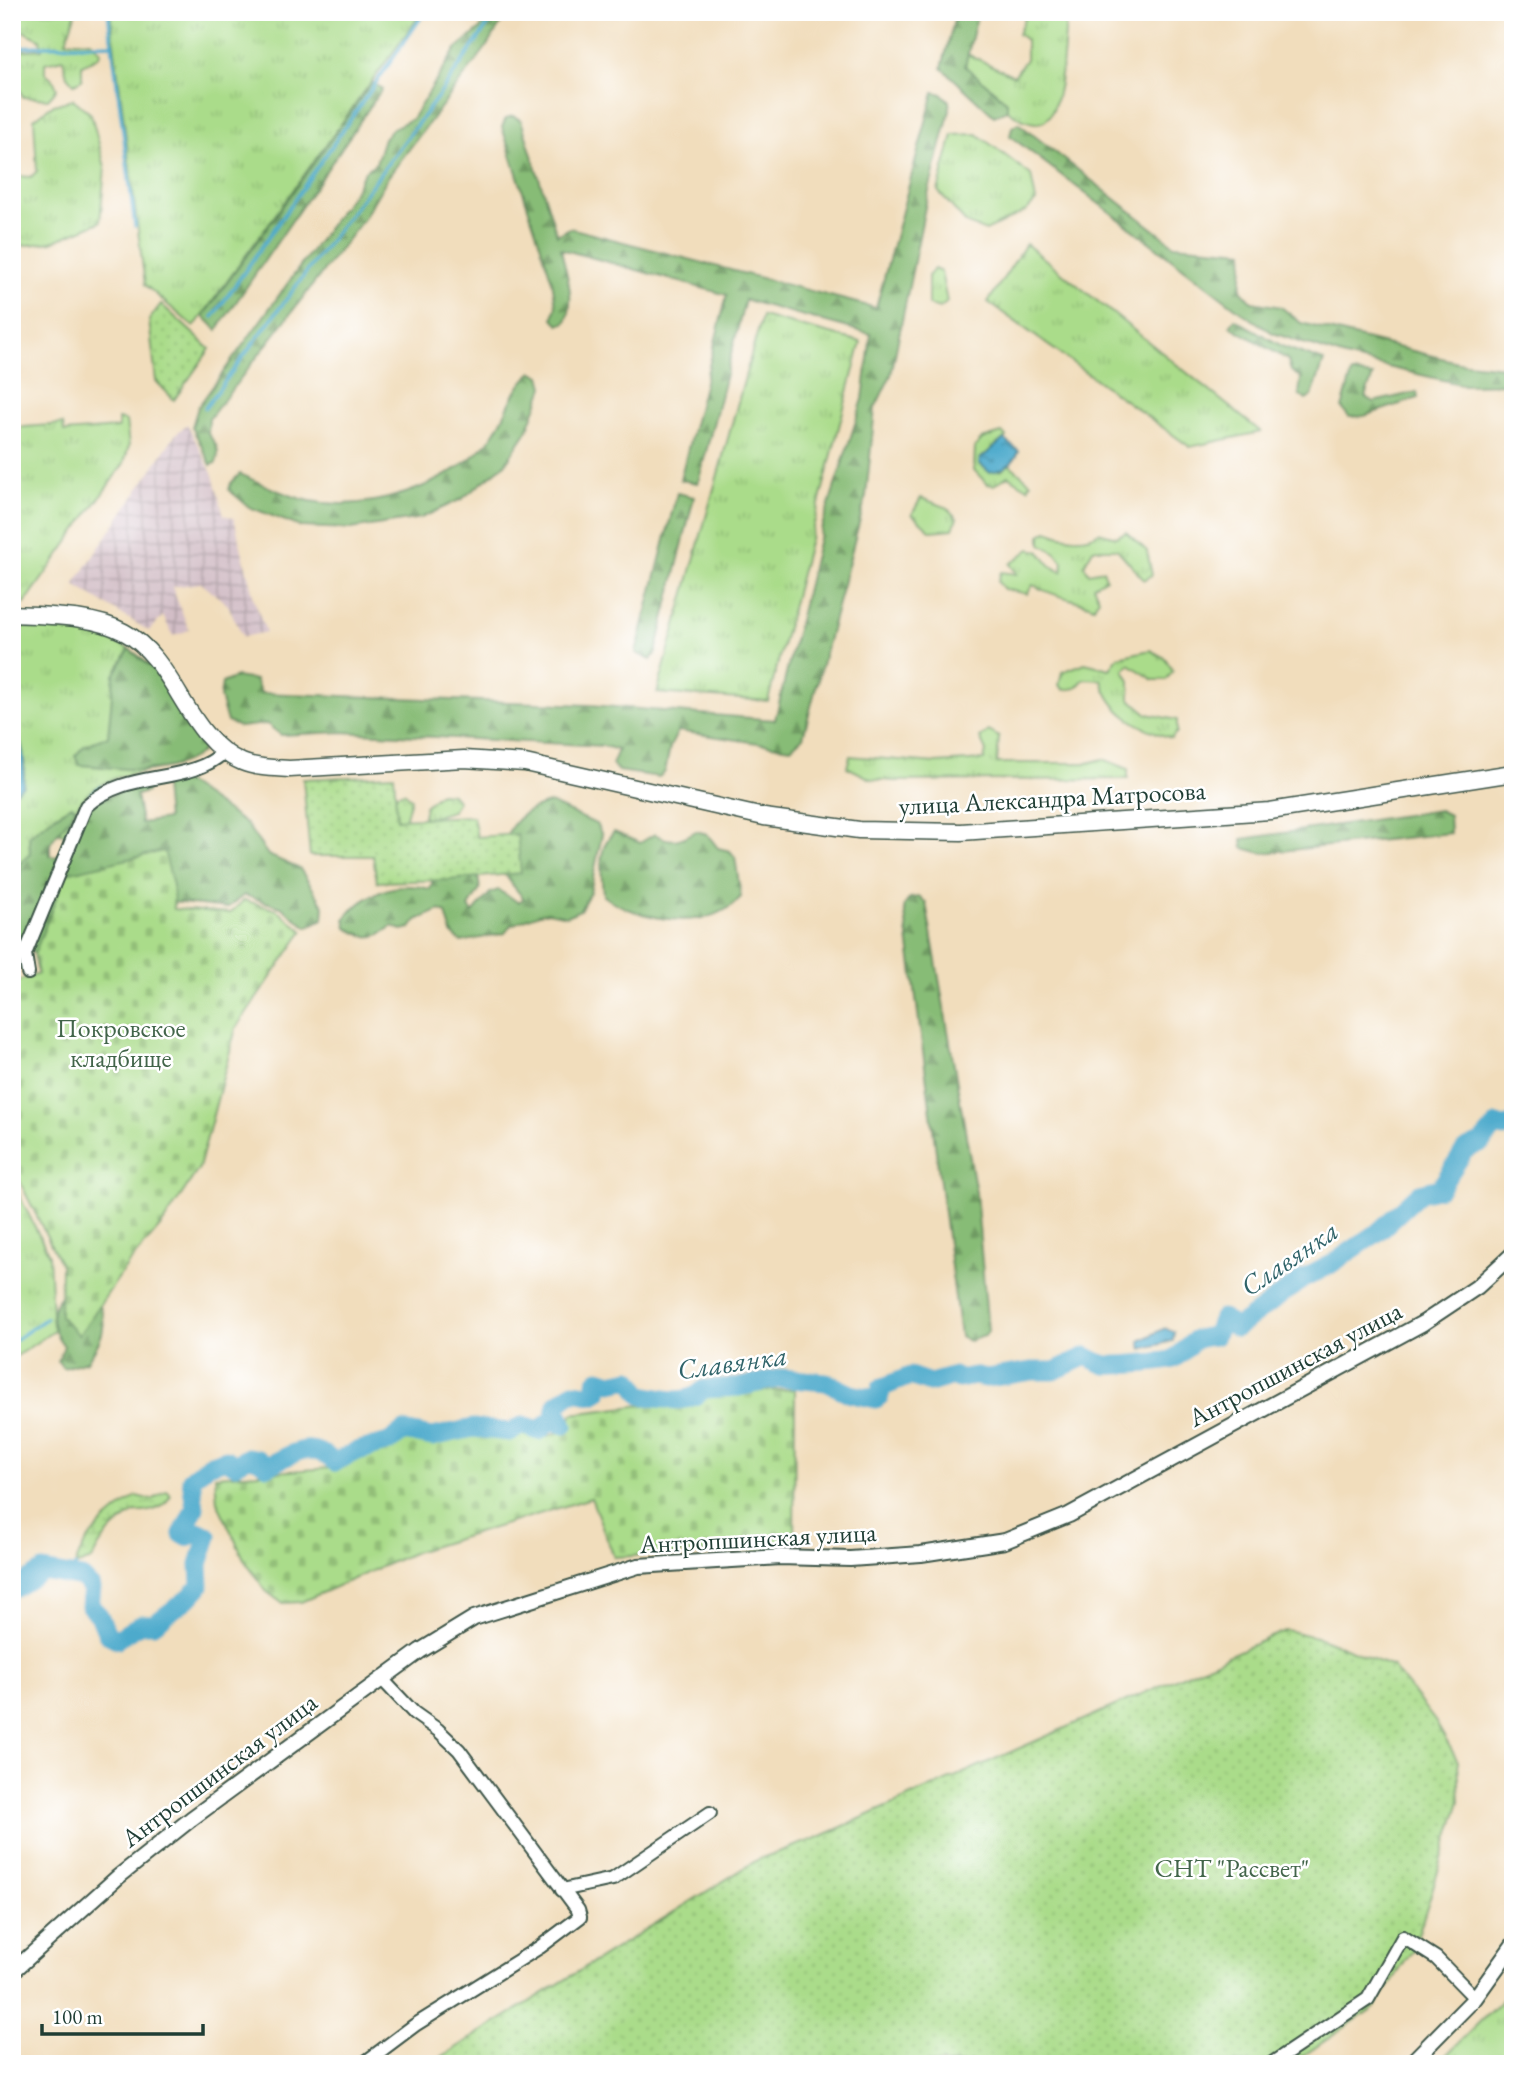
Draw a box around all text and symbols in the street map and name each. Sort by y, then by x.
street label: улица Александра Матросова [898,773,1207,823]
park label: Покровское кладбище [56,1011,186,1075]
water label: Славянка [1233,1212,1345,1304]
street label: Антропшинская улица [1181,1293,1408,1435]
water label: Славянка [675,1336,789,1388]
street label: Антропшинская улица [638,1515,878,1561]
street label: Антропшинская улица [113,1685,324,1856]
park label: СНТ "Рассвет" [1155,1851,1309,1885]
scale bar [42,1992,203,2036]
text: 100 m [52,2003,103,2030]

